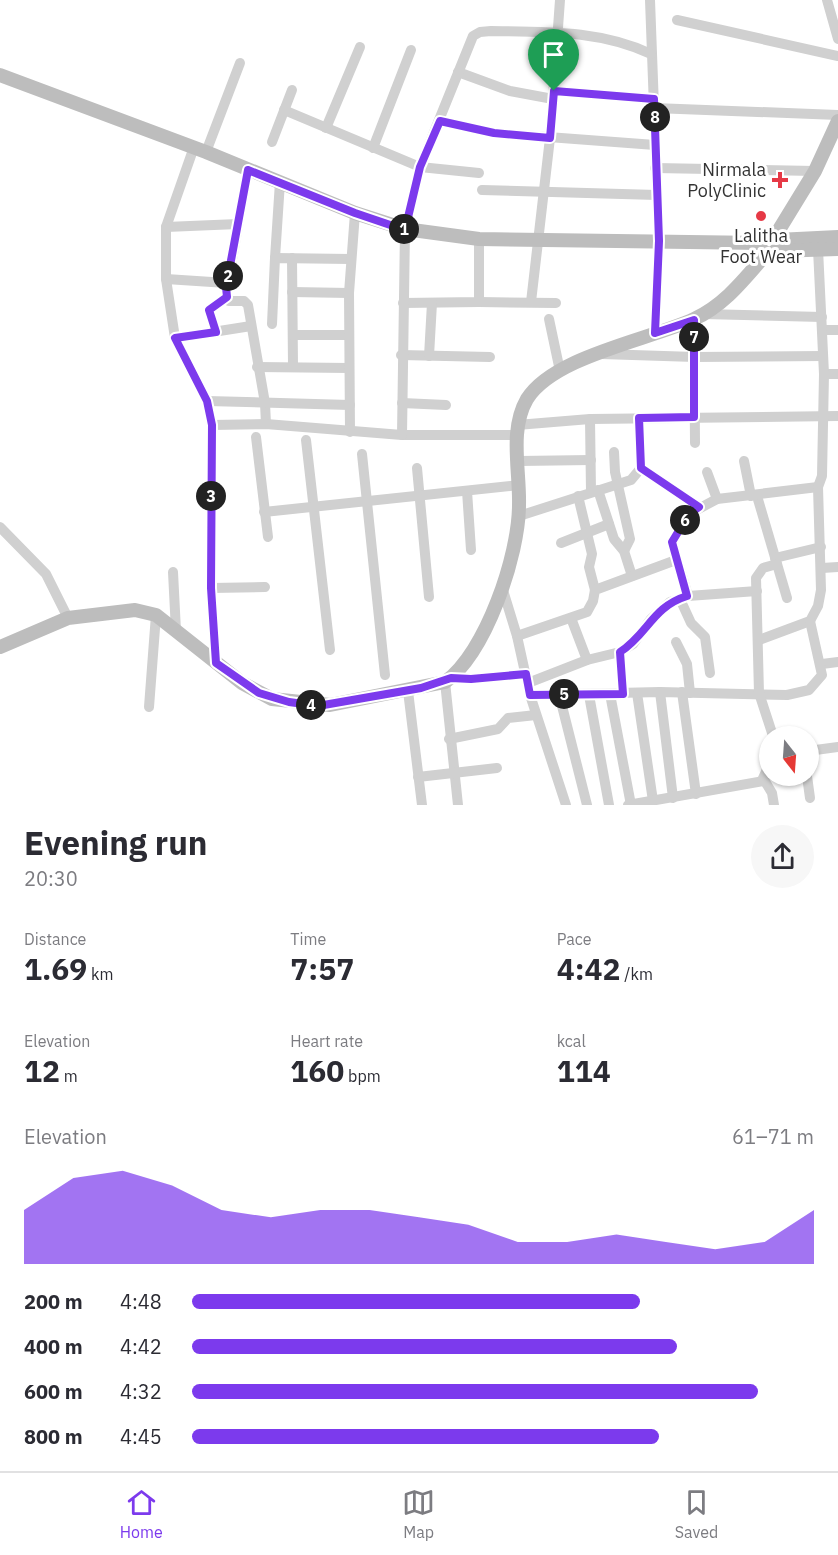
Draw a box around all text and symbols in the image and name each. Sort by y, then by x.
pin [528,29,579,91]
icon: arrive [537,38,570,71]
pin: 8 [640,102,670,132]
text: 8 [650,107,660,127]
place label: Nirmala PolyClinic [687,158,766,202]
marker: Nirmala PolyClinic [771,171,789,189]
marker: Lalitha Foot Wear [754,209,768,223]
pin: 1 [389,214,419,244]
text: 1 [399,219,409,239]
place label: Lalitha Foot Wear [720,224,802,268]
pin: 2 [213,261,243,291]
text: 2 [223,266,233,286]
pin: 7 [679,322,709,352]
text: 7 [689,327,699,347]
pin: 3 [196,481,226,511]
text: 3 [206,486,216,506]
pin: 6 [670,505,700,535]
text: 6 [680,510,690,530]
pin: 5 [549,679,579,709]
text: 5 [559,684,569,704]
pin: 4 [296,690,326,720]
text: 4 [306,695,316,715]
north arrow [759,726,819,786]
map controls [759,726,819,786]
text: Evening run [24,821,208,864]
button: share [751,825,814,888]
text: 20:30 [24,865,78,892]
text: Distance [24,929,86,949]
text: Time [290,929,326,949]
text: Pace [557,929,591,949]
text: 1.69 [24,949,87,988]
text: 7:57 [290,949,354,988]
text: 4:42 [557,949,621,988]
text: km [87,964,114,984]
text: /km [621,964,653,984]
text: Elevation [24,1031,90,1051]
text: Heart rate [290,1031,363,1051]
text: kcal [557,1031,586,1051]
text: 12 [24,1051,60,1090]
text: 160 [290,1051,344,1090]
text: 114 [557,1051,611,1090]
text: m [60,1066,78,1086]
text: bpm [344,1066,381,1086]
text: Elevation [24,1123,107,1150]
text: 61–71 m [732,1123,814,1150]
text: 200 m [24,1288,83,1315]
text: 4:48 [120,1288,162,1315]
text: 400 m [24,1333,83,1360]
text: 4:42 [120,1333,162,1360]
text: 600 m [24,1378,83,1405]
text: 4:32 [120,1378,162,1405]
text: 800 m [24,1423,83,1450]
text: 4:45 [120,1423,162,1450]
tab: Home [120,1486,163,1542]
tab: Map [402,1486,435,1542]
tab: Saved [675,1486,718,1542]

